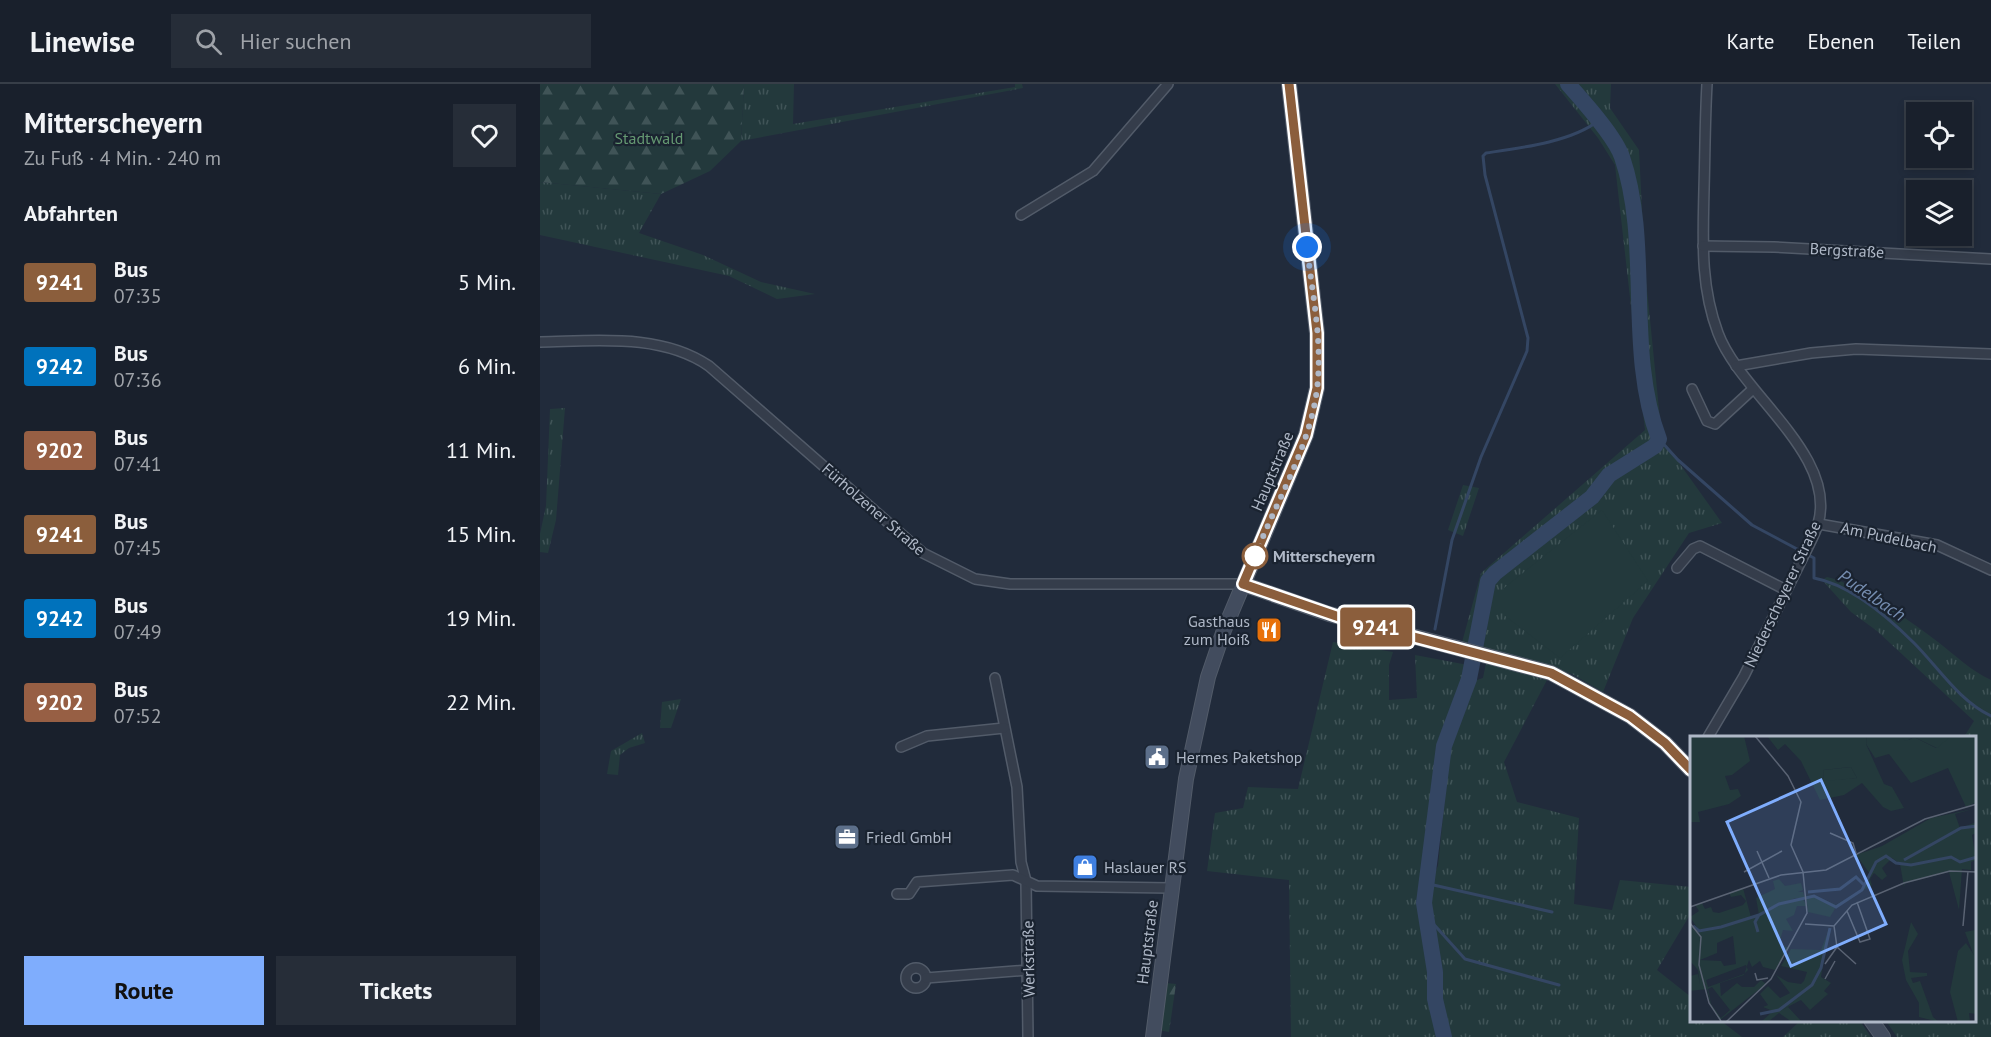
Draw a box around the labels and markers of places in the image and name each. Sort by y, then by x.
marker: Mitterscheyern [1242,543,1268,569]
place label: Mitterscheyern [1273,546,1375,566]
place label: Gasthaus zum Hoiß [1184,611,1250,649]
restaurant icon: Gasthaus zum Hoiß [1254,615,1284,645]
public building icon: Hermes Paketshop [1142,742,1172,772]
place label: Hermes Paketshop [1176,747,1303,767]
office icon: Friedl GmbH [832,822,862,852]
place label: Friedl GmbH [866,827,952,847]
shop icon: Haslauer RS [1070,852,1100,882]
place label: Haslauer RS [1104,857,1187,877]

